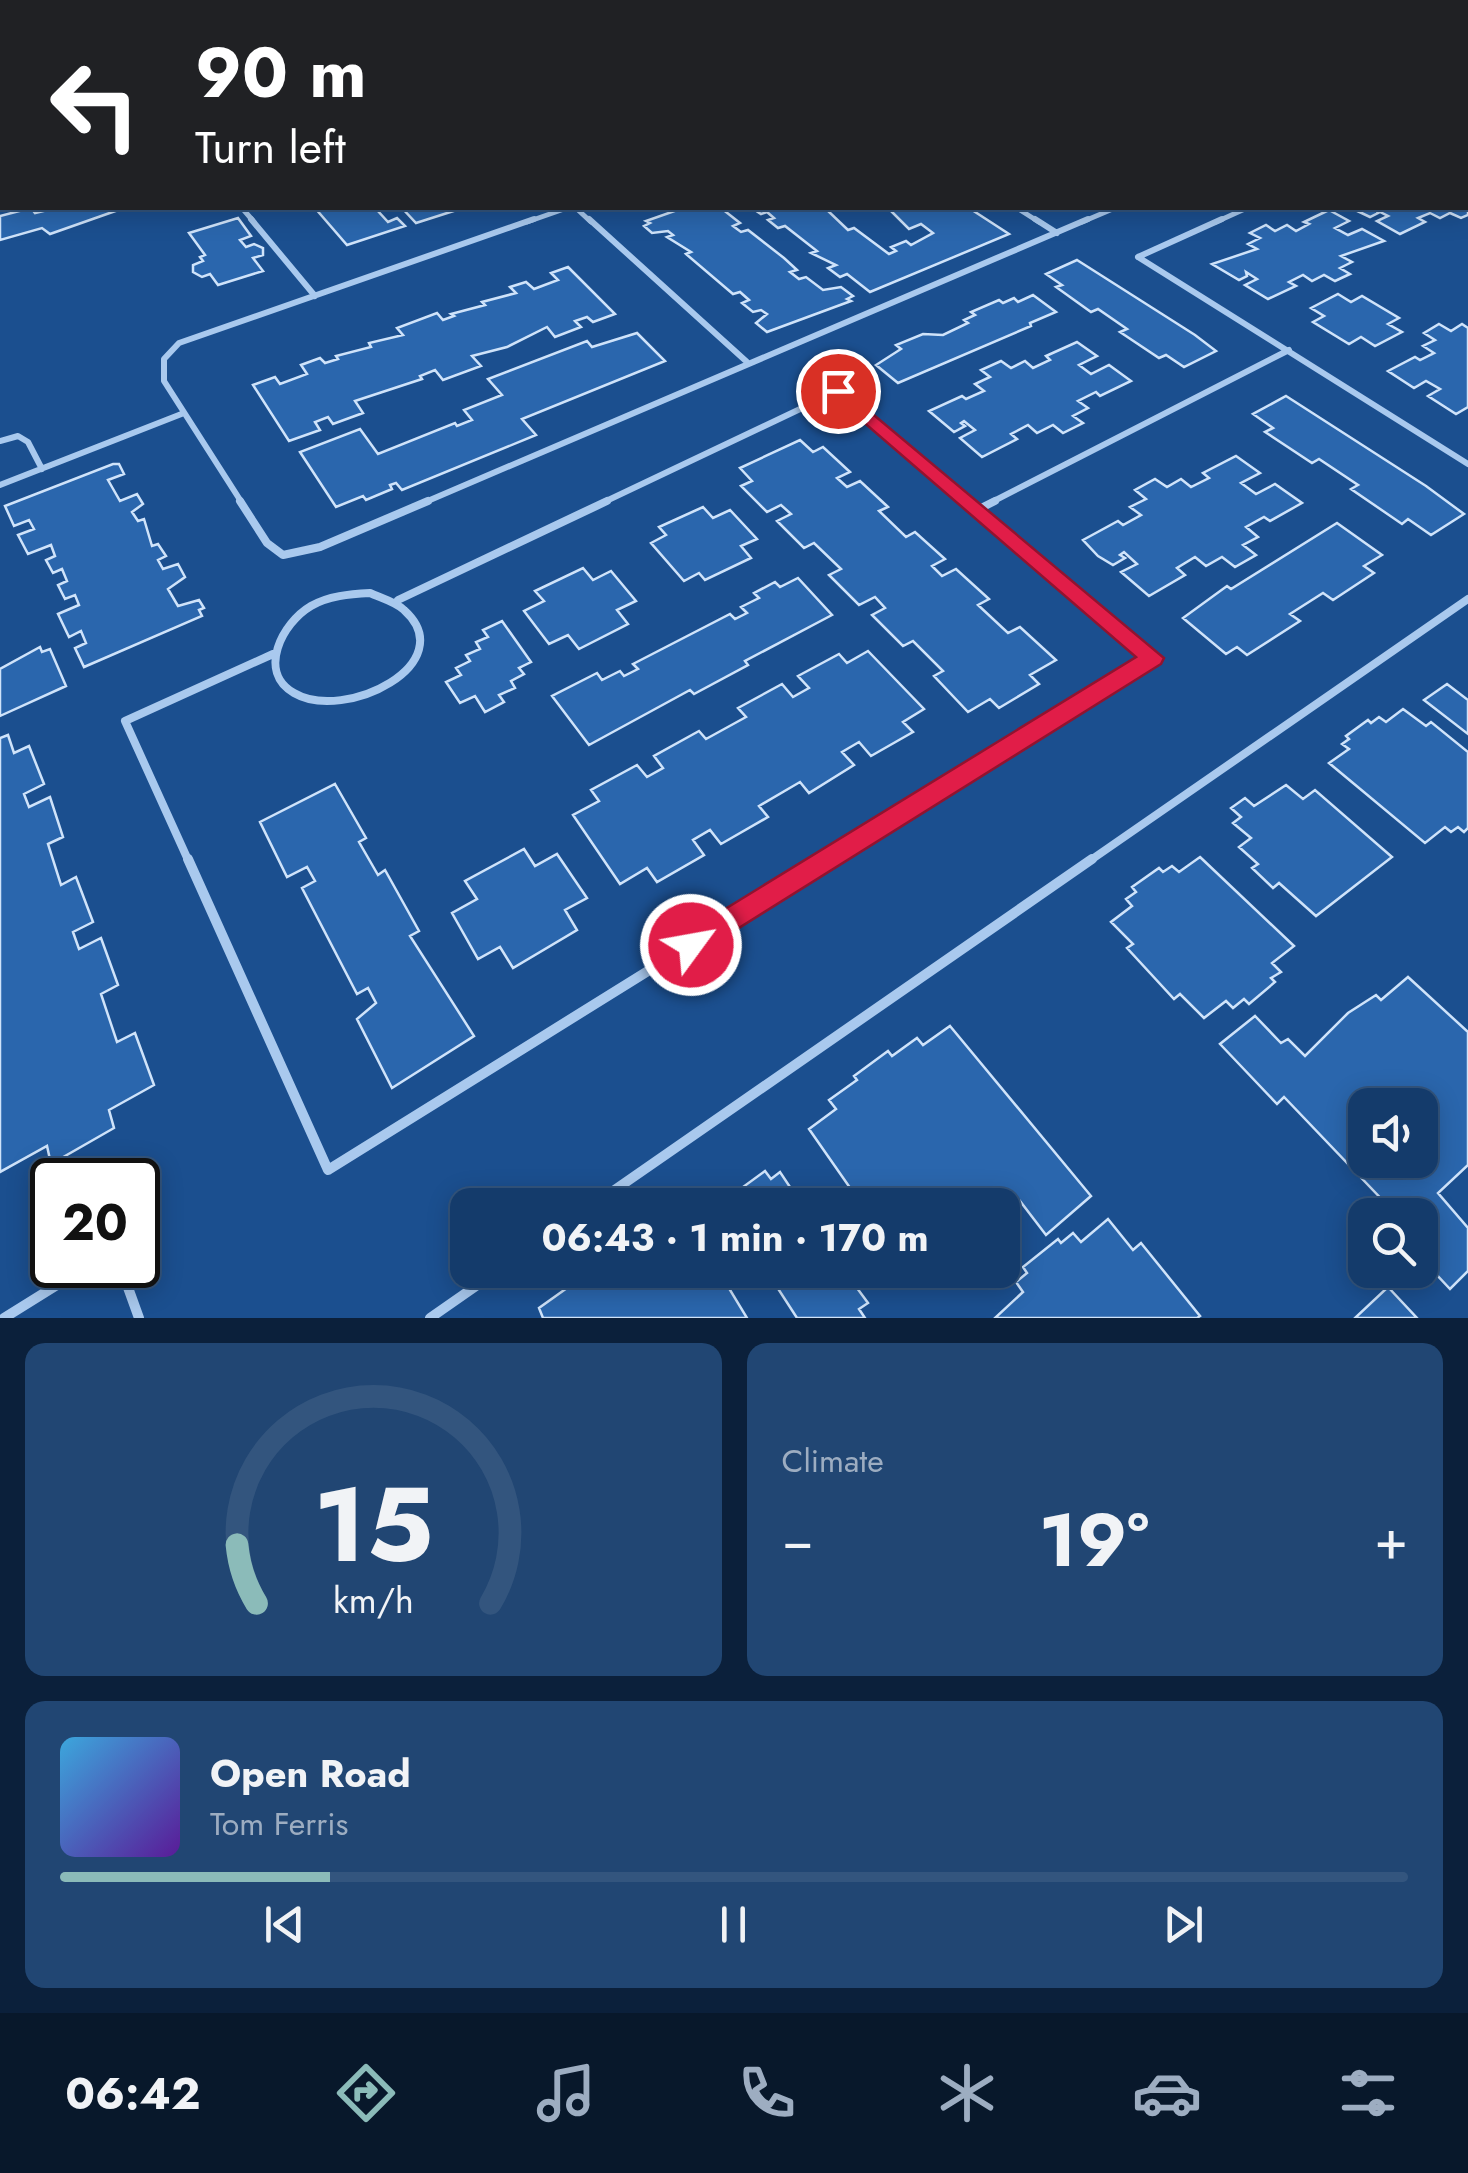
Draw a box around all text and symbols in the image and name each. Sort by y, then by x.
text: 90 m [195,22,367,123]
icon: left [30,40,160,170]
text: Turn left [195,115,346,180]
pin [796,349,881,434]
icon: arrive [811,364,866,419]
position arrow [639,893,743,997]
map controls [1348,1088,1438,1288]
button: sound [1348,1088,1438,1178]
speed limit sign: 20 [30,1158,160,1288]
button: search [1348,1198,1438,1288]
text: 06:43 · 1 min · 170 m [541,1210,929,1265]
text: Climate [782,1438,884,1484]
text: 15 [313,1450,433,1600]
text: 19° [1039,1486,1149,1594]
text: − [782,1500,814,1580]
text: + [1374,1500,1408,1580]
text: km/h [333,1575,414,1626]
text: Open Road [210,1746,411,1801]
text: Tom Ferris [210,1801,348,1847]
icon: previous [257,1897,312,1952]
icon: pause [706,1897,761,1952]
icon: next [1156,1897,1211,1952]
icon: directions [331,2058,401,2128]
icon: music [531,2058,601,2128]
icon: phone [732,2058,802,2128]
icon: climate [932,2058,1002,2128]
icon: car [1132,2058,1202,2128]
icon: filters [1333,2058,1403,2128]
text: 06:42 [65,2061,201,2126]

